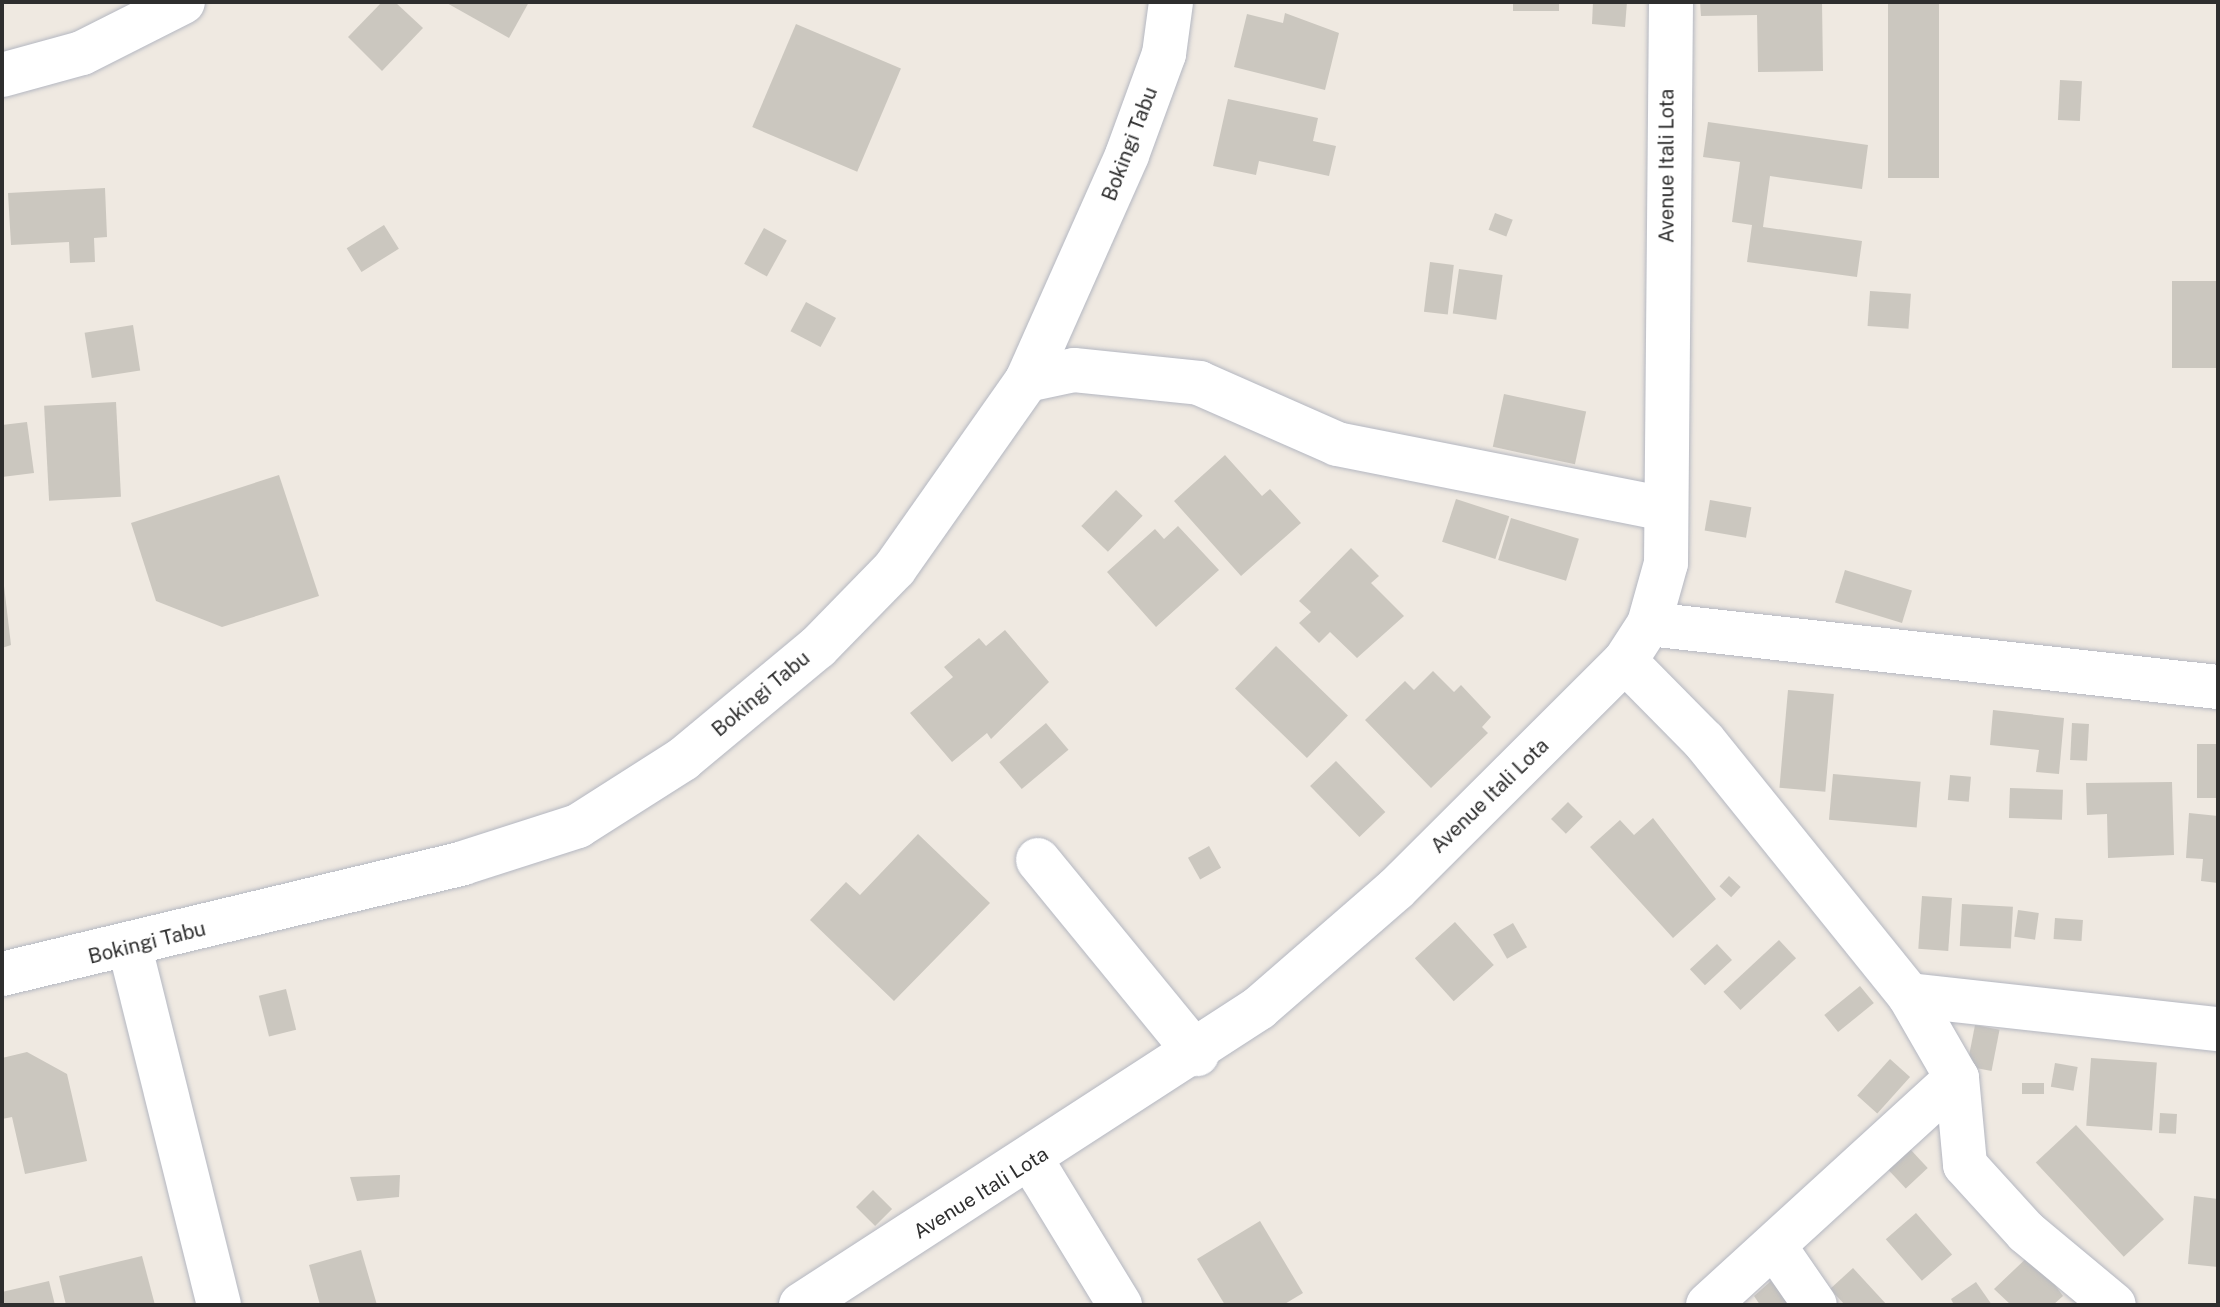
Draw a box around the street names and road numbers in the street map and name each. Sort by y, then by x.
street label: Bokingi Tabu [1097,84,1163,204]
street label: Avenue Itali Lota [1655,89,1679,243]
street label: Bokingi Tabu [707,646,815,742]
street label: Avenue Itali Lota [1426,734,1554,858]
street label: Bokingi Tabu [86,917,208,969]
street label: Avenue Itali Lota [909,1142,1053,1244]

